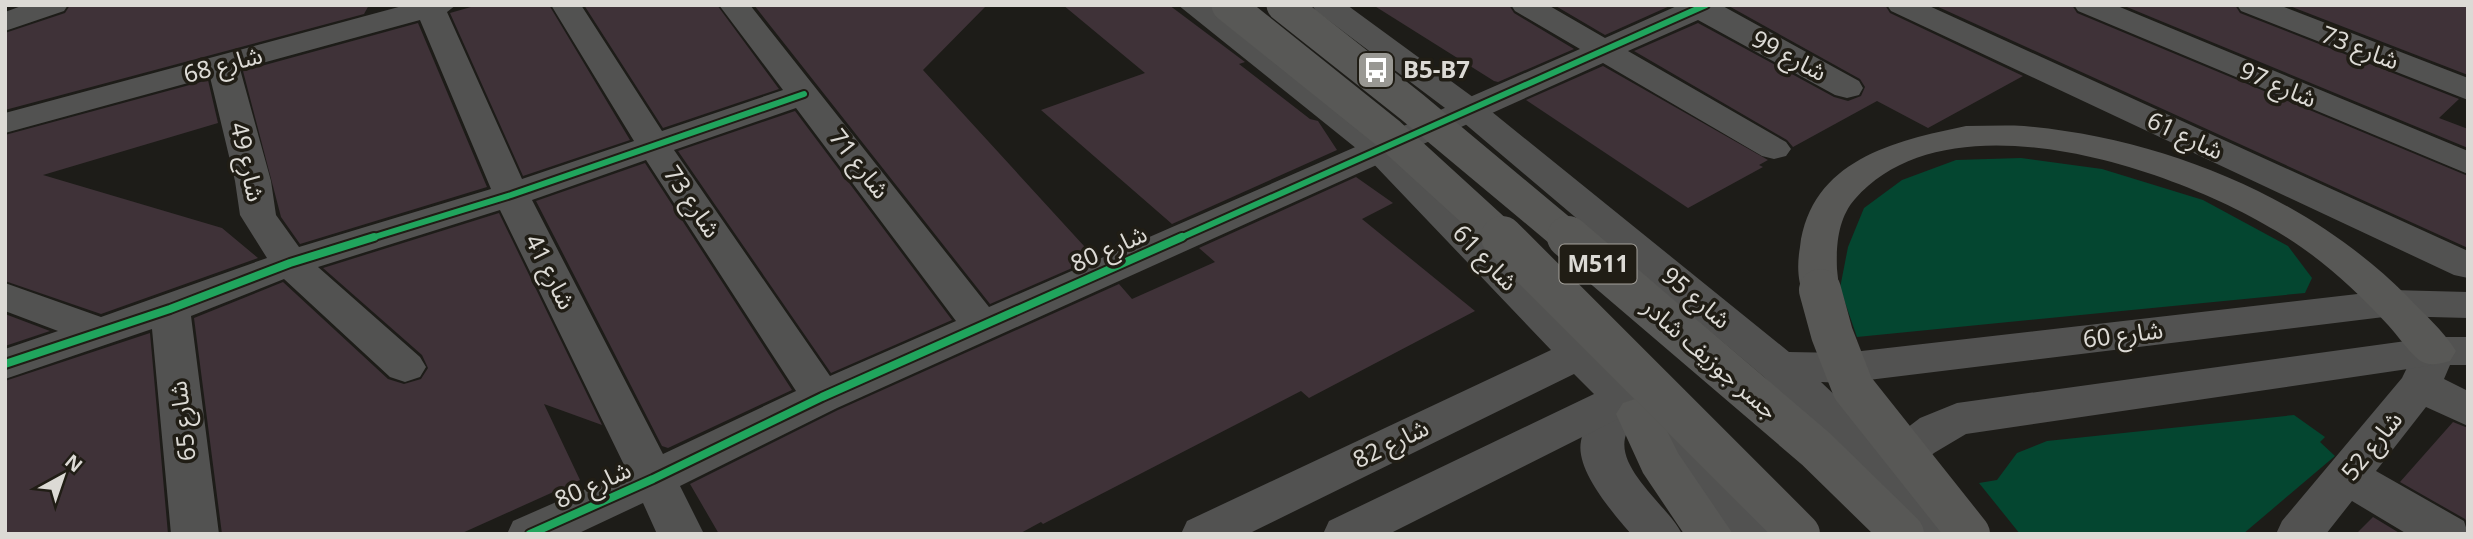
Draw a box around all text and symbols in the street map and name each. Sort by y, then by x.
street label: شارع 73 [2316,17,2404,78]
street label: شارع 99 [1745,21,1833,90]
street label: شارع 68 [179,37,266,92]
bus stop icon: B5-B7 [1355,49,1397,91]
place label: B5-B7 [1403,52,1470,85]
street label: شارع 97 [2234,53,2322,116]
street label: شارع 61 [2141,103,2229,168]
street label: شارع 49 [221,119,274,205]
street label: شارع 71 [821,121,898,206]
street label: شارع 73 [655,159,729,245]
street label: شارع 80 [1065,216,1153,281]
street label: شارع 61 [1445,217,1526,299]
street label: شارع 41 [517,228,584,316]
road number: M511 [1560,244,1636,284]
street label: شارع 95 [1654,258,1738,337]
street label: جسر جوزيف شادر [1635,289,1786,426]
street label: شارع 60 [2081,312,2165,357]
street label: شارع 65 [160,379,205,463]
street label: شارع 52 [2333,403,2411,488]
street label: شارع 82 [1347,410,1435,477]
north arrow [28,441,98,511]
text: N [60,448,88,478]
street label: شارع 80 [549,452,637,517]

